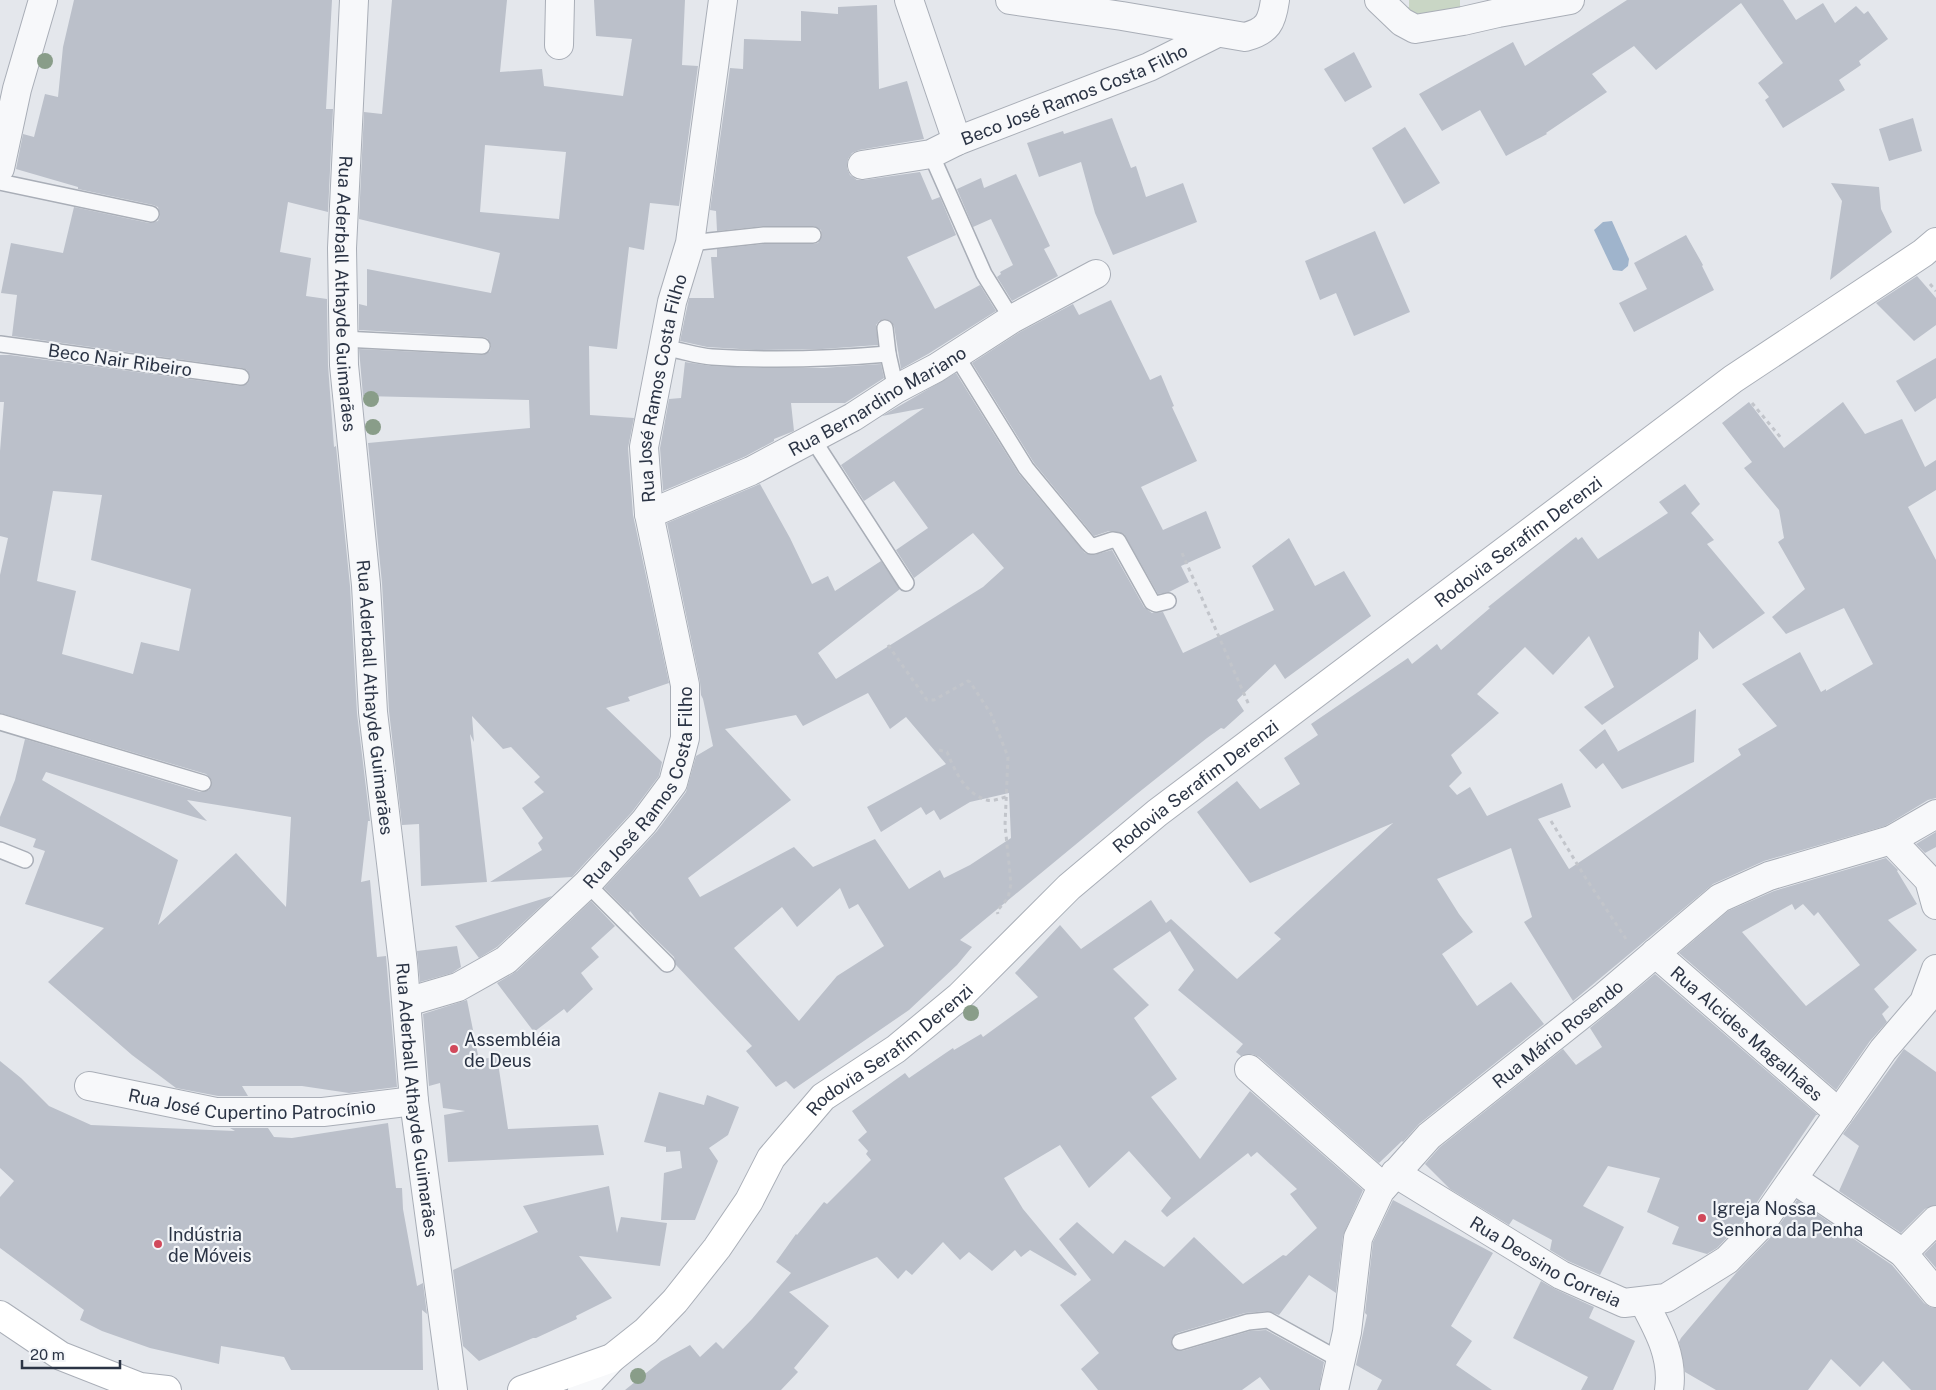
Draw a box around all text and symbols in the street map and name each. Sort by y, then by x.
street label: Beco José Ramos Costa Filho [958,39,1191,149]
street label: Rua Aderball Athayde Guimarães [331,155,361,433]
street label: Rua José Ramos Costa Filho [633,271,690,504]
street label: Beco Nair Ribeiro [47,340,193,380]
street label: Rua Bernardino Mariano [785,341,970,460]
street label: Rodovia Serafim Derenzi [1430,471,1606,611]
street label: Rua Aderball Athayde Guimarães [353,559,398,836]
street label: Rua José Ramos Costa Filho [578,686,696,892]
street label: Rodovia Serafim Derenzi [1108,715,1282,857]
street label: Rua Alcides Magalhães [1667,961,1827,1105]
street label: Rua Aderball Athayde Guimarães [392,962,443,1239]
street label: Rua Mário Rosendo [1488,975,1627,1092]
street label: Rodovia Serafim Derenzi [802,979,977,1120]
place label: Assembléia de Deus [464,1029,561,1071]
marker: Assembléia de Deus [448,1043,460,1055]
street label: Rua José Cupertino Patrocínio [127,1084,377,1123]
place label: Igreja Nossa Senhora da Penha [1712,1198,1863,1240]
street label: Rua Deosino Correia [1466,1211,1625,1311]
marker: Igreja Nossa Senhora da Penha [1696,1212,1708,1224]
place label: Indústria de Móveis [168,1224,252,1266]
marker: Indústria de Móveis [152,1238,164,1250]
scale bar [22,1338,120,1370]
text: 20 m [30,1346,65,1363]

